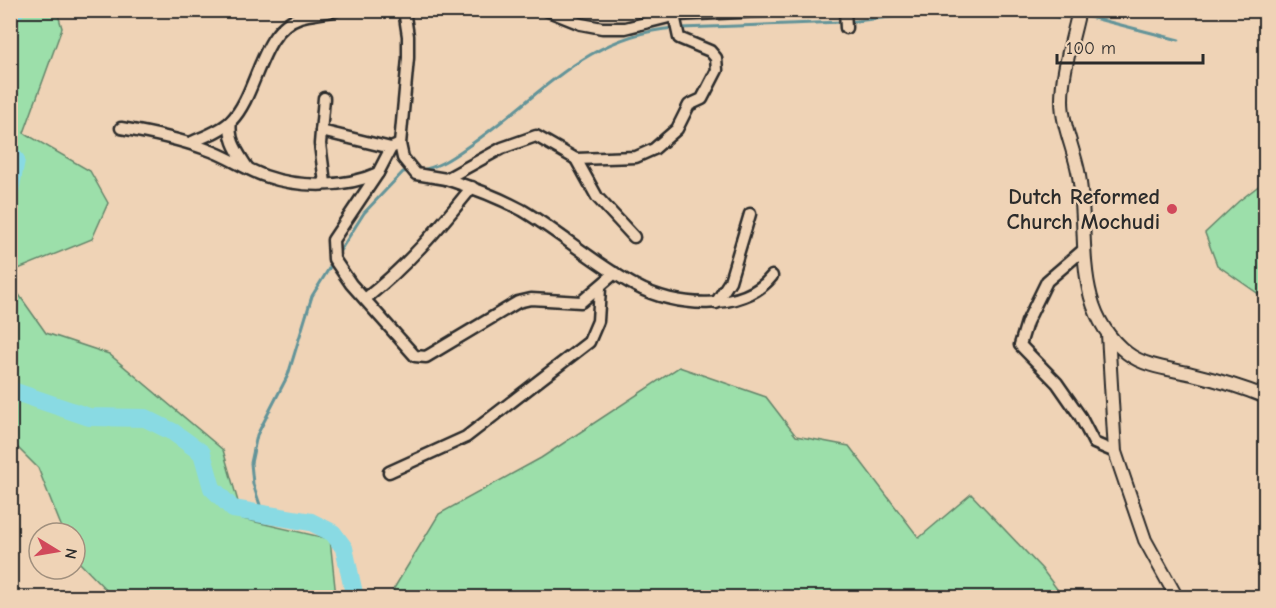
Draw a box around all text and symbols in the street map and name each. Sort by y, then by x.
scale bar [1057,27,1202,65]
text: 100 m [1066,38,1116,59]
place label: Dutch Reformed Church Mochudi [1006,184,1160,235]
marker: Dutch Reformed Church Mochudi [1165,202,1179,216]
north arrow [27,521,87,581]
text: N [61,547,81,561]

